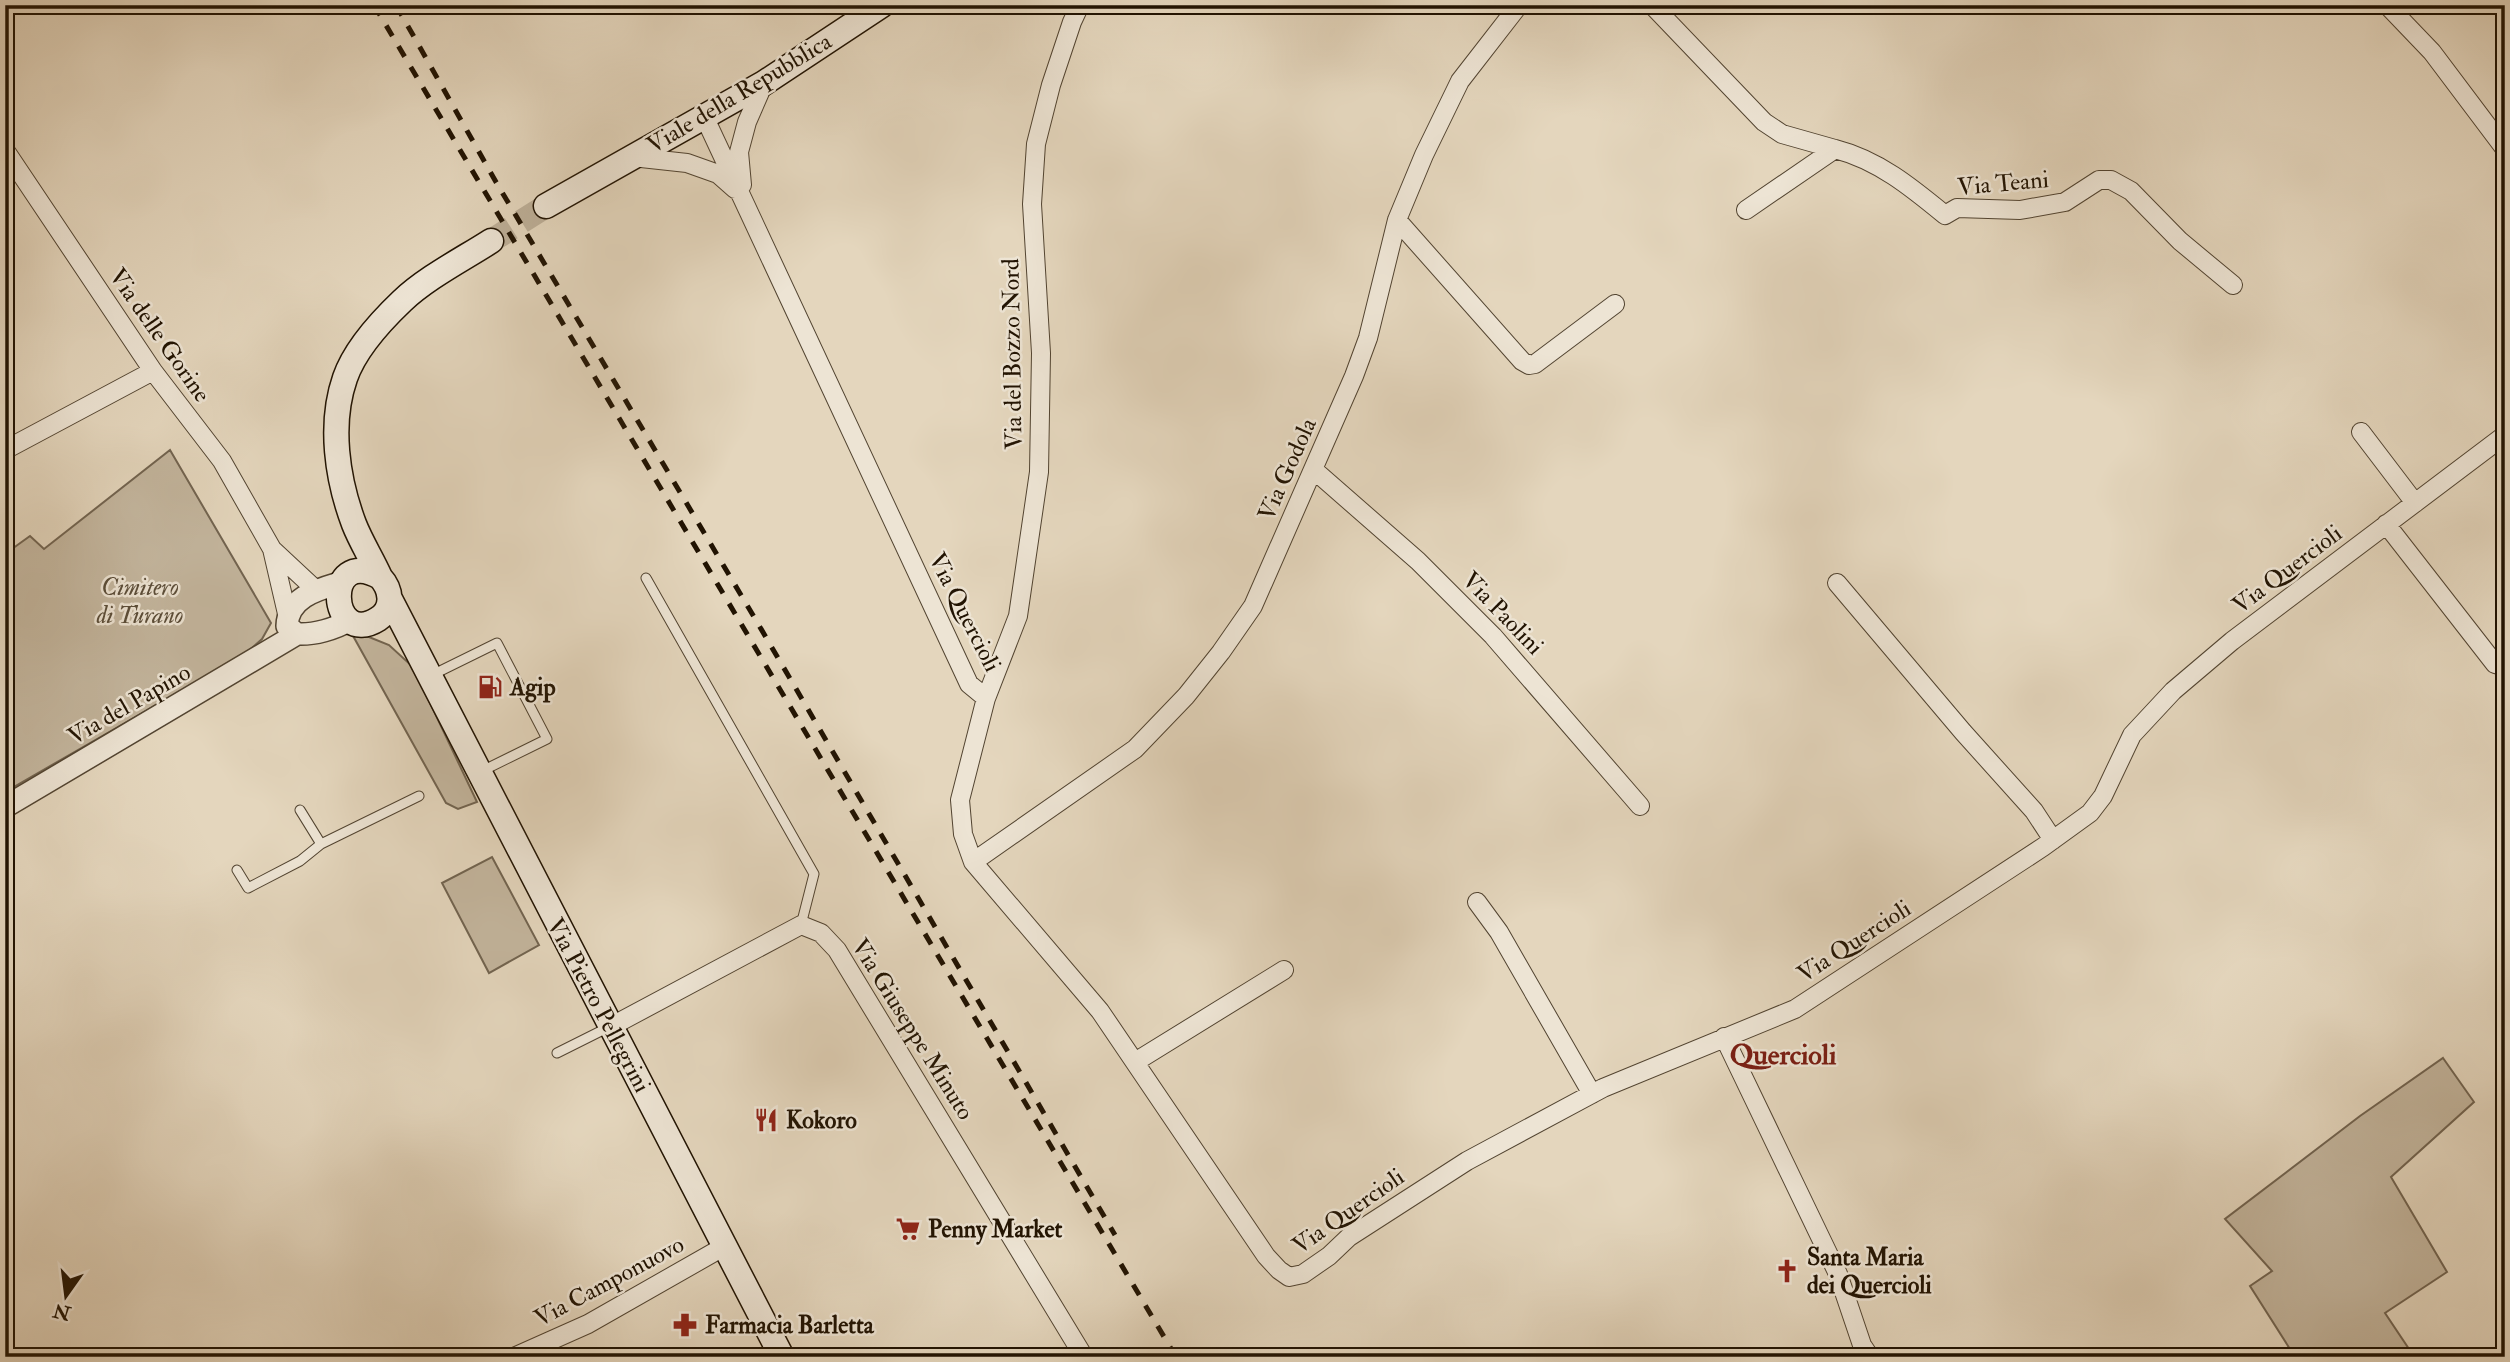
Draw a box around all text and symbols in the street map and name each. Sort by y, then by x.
street label: Viale della Repubblica [641,25,838,161]
street label: Via Teani [1956,164,2050,203]
street label: Via del Bozzo Nord [995,258,1030,450]
street label: Via delle Gorine [102,262,217,408]
street label: Via Godola [1251,412,1324,525]
street label: Via Quercioli [2226,518,2348,621]
street label: Via Quercioli [921,547,1008,677]
street label: Via Paolini [1455,565,1550,662]
park label: Cimitero di Turano [96,572,183,631]
street label: Via del Papino [62,657,196,752]
place label: Agip [509,672,556,703]
fuel station icon: Agip [476,673,504,701]
street label: Via Quercioli [1791,893,1917,990]
street label: Via Pietro Pellegrini [540,913,658,1098]
street label: Via Giuseppe Minuto [844,933,981,1126]
district label: Quercioli [1730,1038,1837,1073]
place label: Kokoro [786,1105,857,1136]
restaurant icon: Kokoro [752,1106,780,1134]
street label: Via Quercioli [1286,1162,1410,1261]
place label: Penny Market [928,1214,1062,1245]
supermarket icon: Penny Market [894,1215,922,1243]
street label: Via Camponuovo [529,1229,690,1334]
place label: Santa Maria dei Quercioli [1807,1242,1932,1301]
church icon: Santa Maria dei Quercioli [1773,1257,1801,1285]
north arrow [32,1260,102,1330]
text: N [50,1298,74,1325]
place label: Farmacia Barletta [705,1310,875,1341]
pharmacy icon: Farmacia Barletta [671,1311,699,1339]

